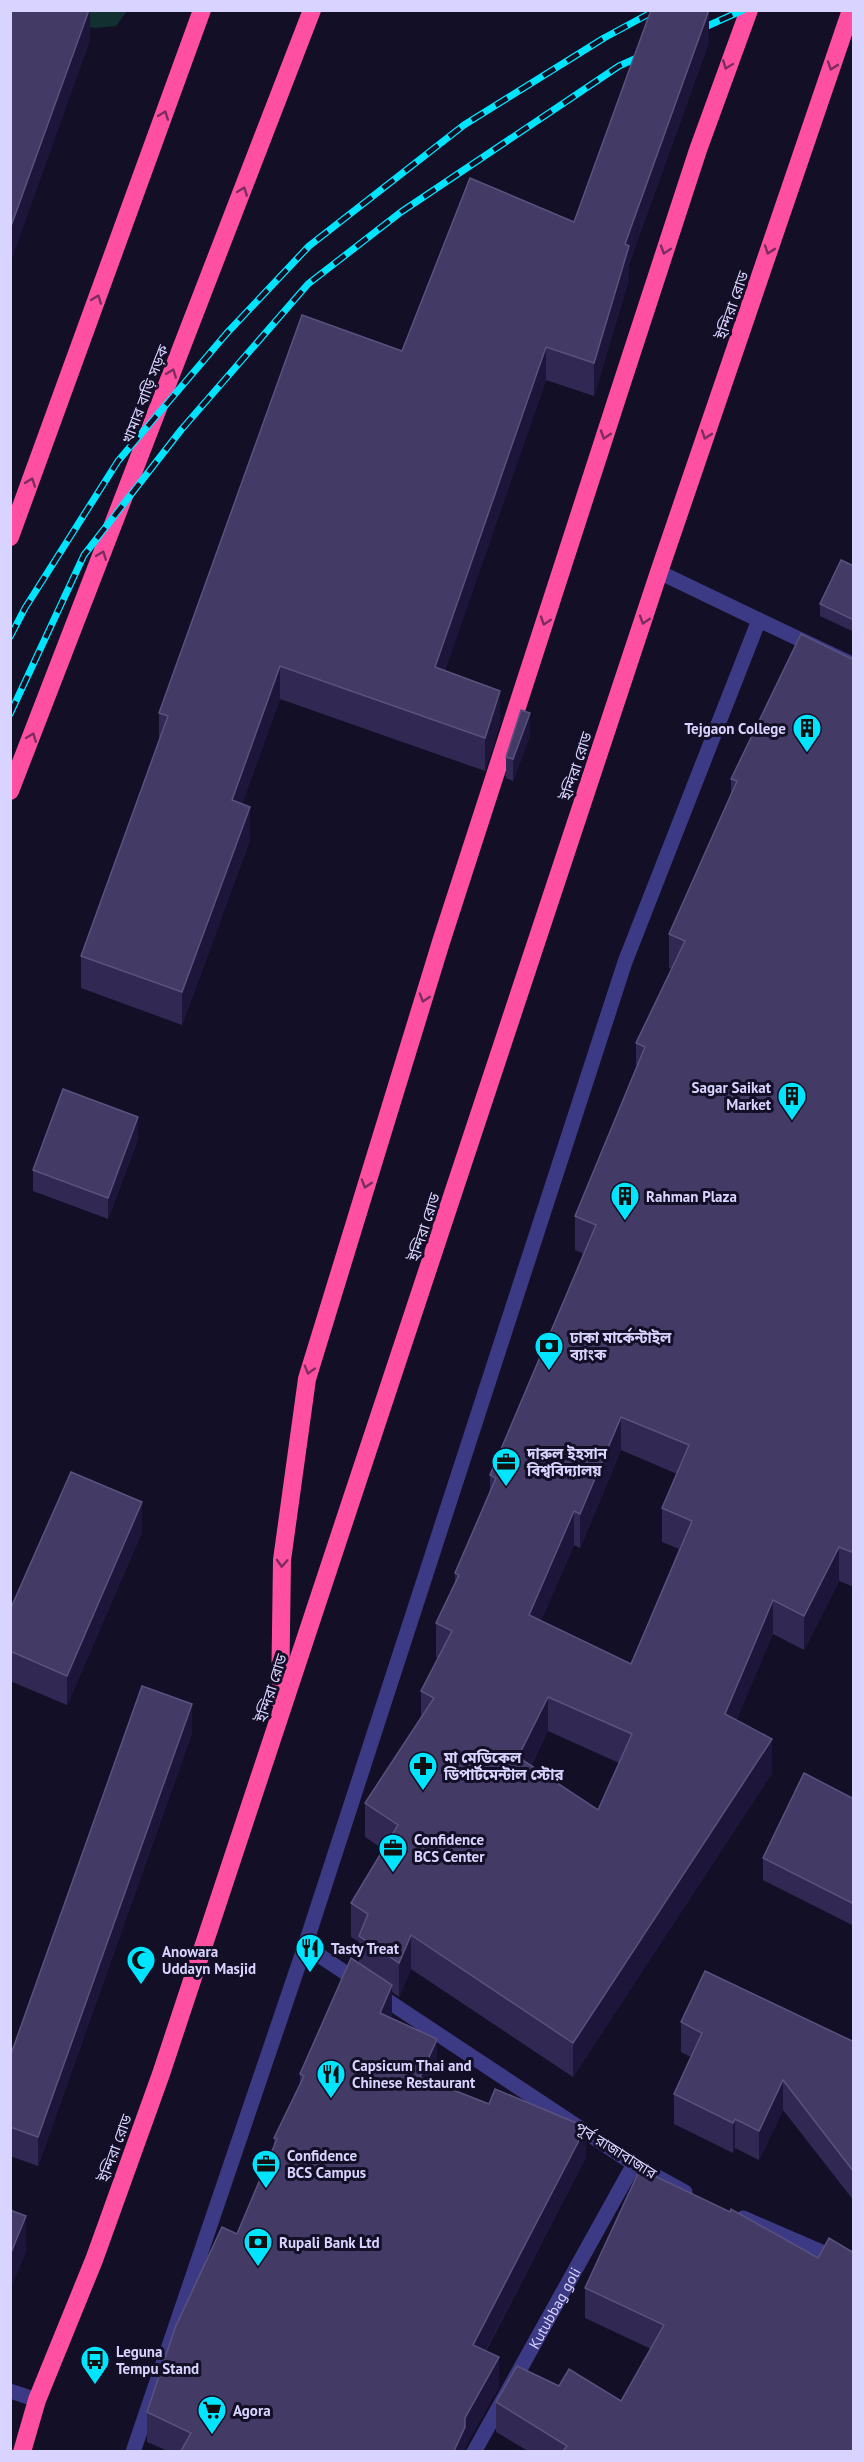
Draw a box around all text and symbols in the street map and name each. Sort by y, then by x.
one-way arrow [722,59,734,70]
one-way arrow [827,60,840,71]
one-way arrow [157,111,170,121]
one-way arrow [235,186,248,197]
one-way arrow [660,244,672,255]
one-way arrow [764,244,777,255]
street label: ইন্দিরা রোড [711,268,753,342]
one-way arrow [90,294,103,304]
street label: খামার বাড়ি সড়ক [118,341,173,446]
one-way arrow [165,368,177,379]
one-way arrow [600,429,612,440]
one-way arrow [701,429,714,440]
one-way arrow [23,477,36,488]
one-way arrow [95,550,107,561]
one-way arrow [638,614,651,625]
one-way arrow [540,615,552,626]
building icon: Tejgaon College [791,712,823,754]
place label: Tejgaon College [685,719,786,738]
street label: ইন্দিরা রোড [556,729,596,804]
one-way arrow [24,732,37,743]
one-way arrow [419,992,431,1003]
place label: Sagar Saikat Market [692,1078,772,1114]
building icon: Sagar Saikat Market [776,1080,808,1122]
one-way arrow [361,1178,373,1189]
building icon: Rahman Plaza [609,1180,641,1222]
place label: Rahman Plaza [646,1187,737,1206]
street label: ইন্দিরা রোড [404,1190,444,1265]
place label: ঢাকা মার্কেন্টাইল ব্যাংক [569,1327,672,1364]
bank icon: ঢাকা মার্কেন্টাইল ব্যাংক [533,1330,565,1372]
one-way arrow [304,1364,316,1375]
place label: দারুল ইহসান বিশ্ববিদ্যালয় [526,1444,608,1480]
office icon: দারুল ইহসান বিশ্ববিদ্যালয় [490,1446,522,1488]
one-way arrow [275,1559,288,1568]
street label: ইন্দিরা রোড [251,1651,291,1726]
place label: মা মেডিকেল ডিপার্টমেন্টাল স্টোর [443,1748,564,1784]
pharmacy icon: মা মেডিকেল ডিপার্টমেন্টাল স্টোর [407,1750,439,1792]
place label: Confidence BCS Center [414,1830,485,1866]
office icon: Confidence BCS Center [377,1832,409,1874]
restaurant icon: Tasty Treat [294,1932,326,1974]
place label: Tasty Treat [331,1939,400,1958]
place label: Anowara Uddayn Masjid [162,1942,256,1978]
mosque icon: Anowara Uddayn Masjid [125,1944,157,1986]
place label: Capsicum Thai and Chinese Restaurant [352,2056,476,2092]
restaurant icon: Capsicum Thai and Chinese Restaurant [315,2058,347,2100]
street label: ইন্দিরা রোড [94,2111,136,2185]
street label: পূর্ব রাজাবাজার [572,2117,661,2183]
place label: Confidence BCS Campus [287,2146,366,2182]
office icon: Confidence BCS Campus [250,2148,282,2190]
bank icon: Rupali Bank Ltd [242,2226,274,2268]
place label: Rupali Bank Ltd [279,2233,380,2252]
street label: Kutubbag goli [524,2264,584,2352]
place label: Leguna Tempu Stand [116,2342,199,2378]
bus stop icon: Leguna Tempu Stand [79,2344,111,2386]
supermarket icon: Agora [196,2394,228,2436]
place label: Agora [233,2401,271,2420]

